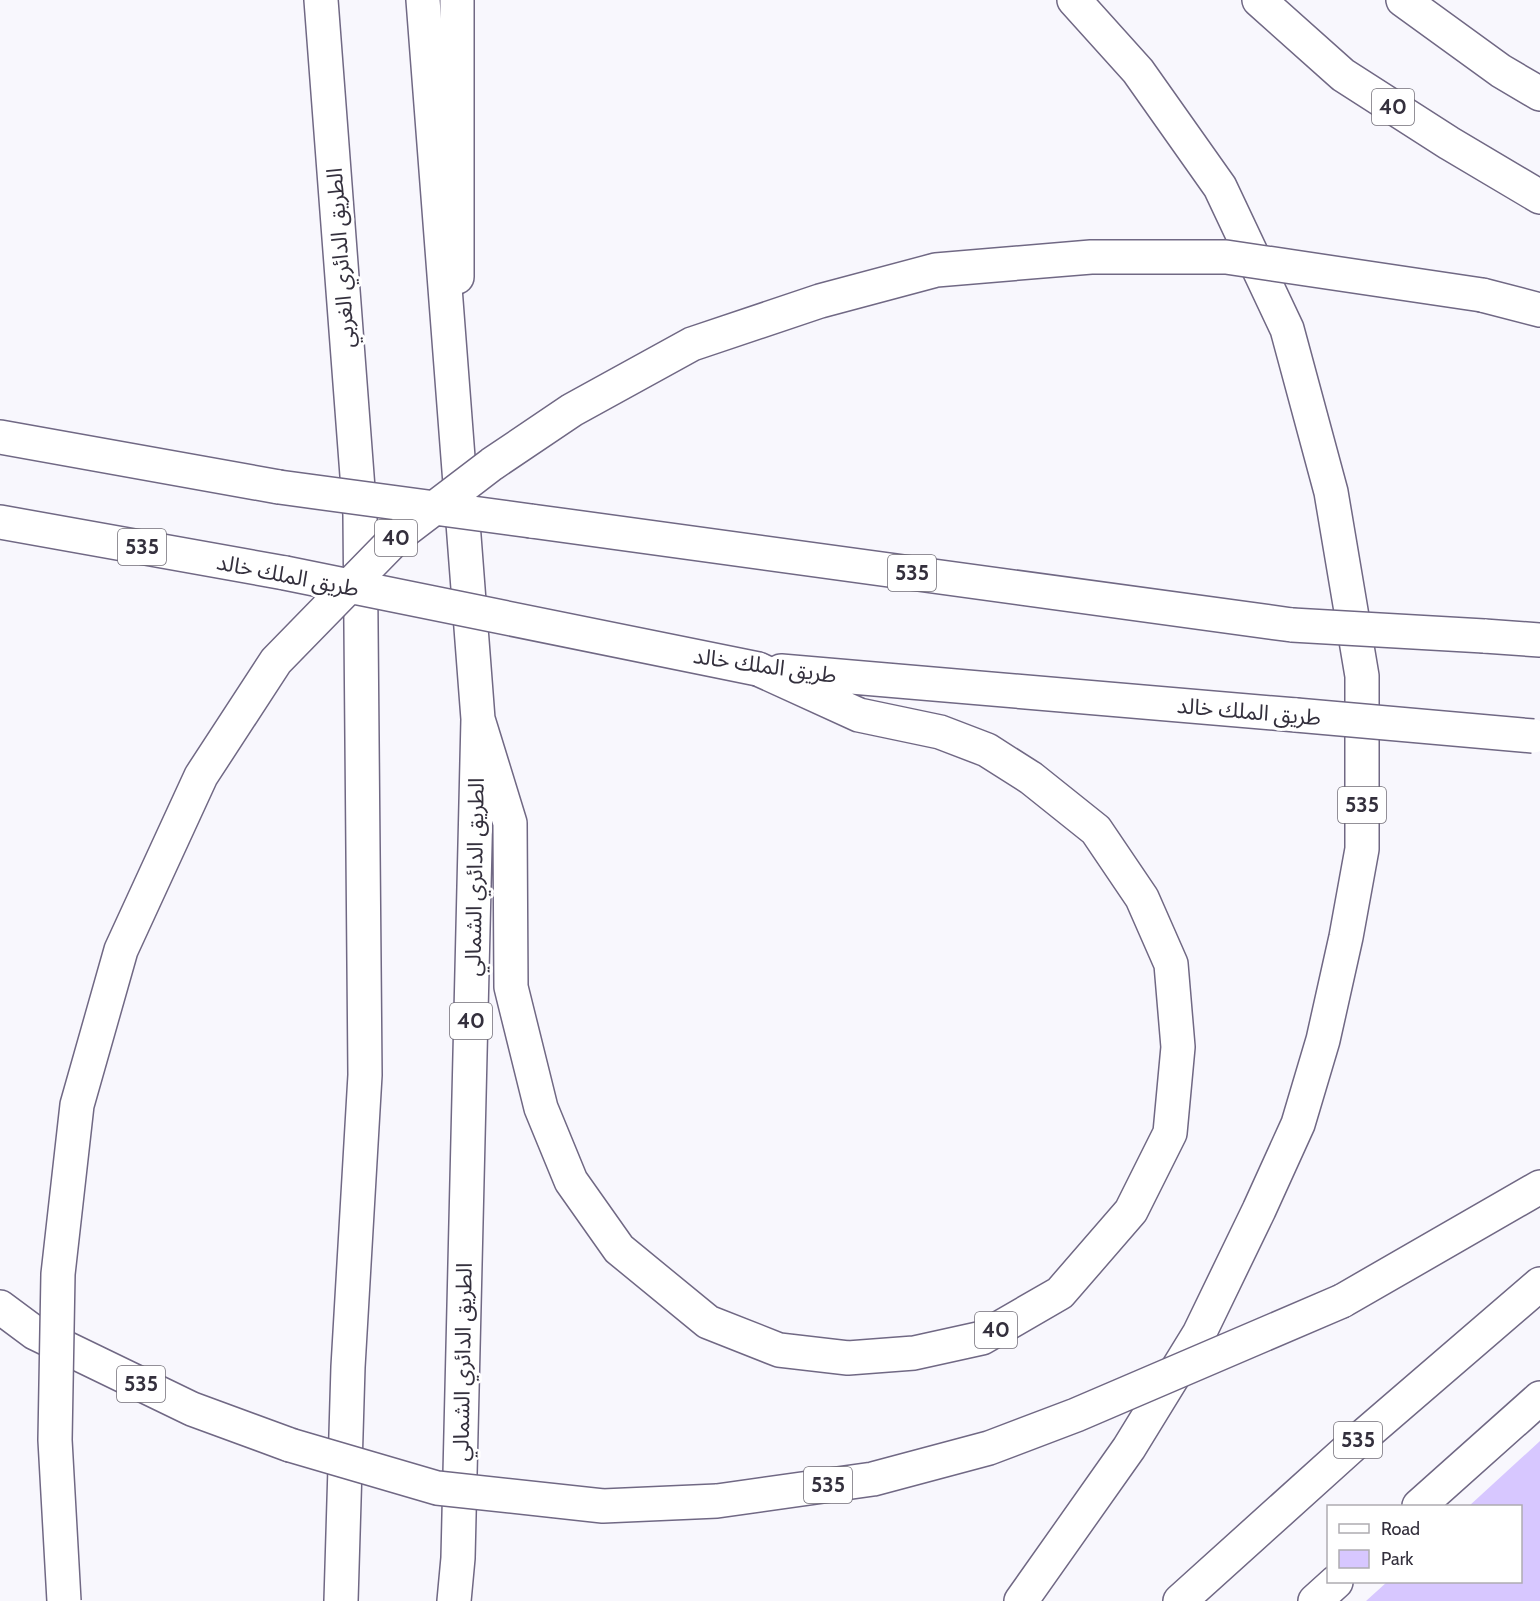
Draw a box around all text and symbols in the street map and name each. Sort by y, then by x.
road number: 40 [1372,89,1414,125]
street label: الطريق الدائري الغربي [321,167,363,349]
road number: 40 [375,520,417,556]
road number: 535 [118,529,166,565]
street label: طريق الملك خالد [214,548,361,603]
road number: 535 [888,555,936,591]
street label: طريق الملك خالد [691,642,838,689]
street label: طريق الملك خالد [1176,692,1322,731]
street label: الطريق الدائري الشمالي [459,777,493,977]
road number: 535 [1338,787,1386,823]
road number: 40 [450,1003,492,1039]
street label: الطريق الدائري الشمالي [447,1262,481,1462]
road number: 40 [975,1312,1017,1348]
road number: 535 [117,1366,165,1402]
road number: 535 [1334,1422,1382,1458]
road number: 535 [804,1467,852,1503]
legend [1327,1505,1522,1583]
text: Road [1381,1518,1420,1540]
text: Park [1381,1548,1414,1570]

